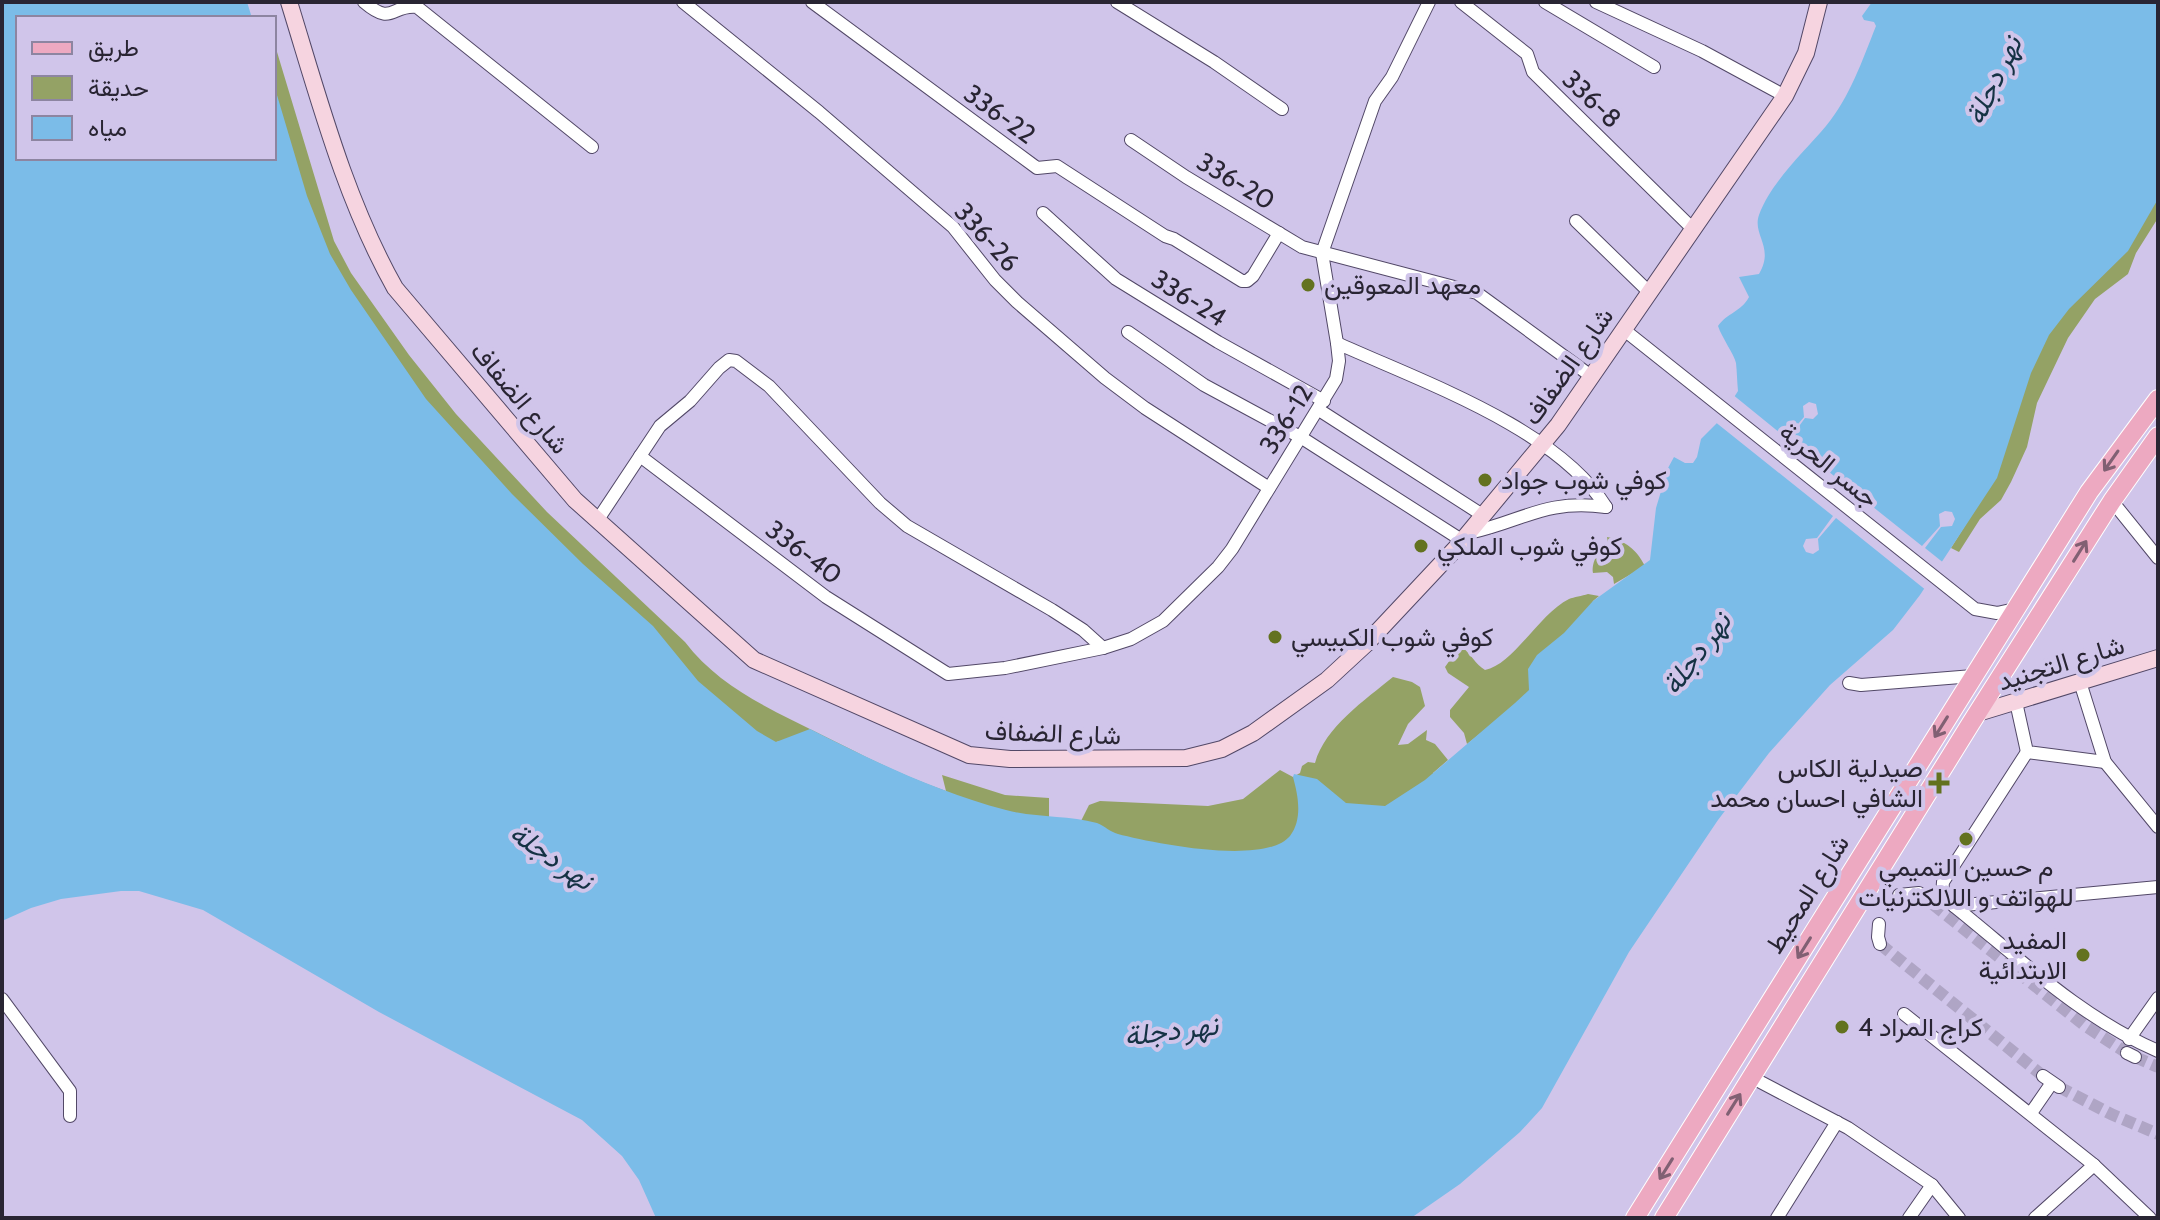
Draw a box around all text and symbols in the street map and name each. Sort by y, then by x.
legend [16,16,276,160]
water label: نهر دجلة [1957,28,2031,130]
text: طريق [88,33,139,63]
street label: 336-8 [1556,63,1628,135]
text: حديقة [88,73,149,102]
street label: 336-22 [958,77,1042,151]
text: مياه [88,113,127,142]
street label: 336-20 [1191,145,1281,217]
street label: 336-26 [948,196,1026,278]
street label: 336-24 [1146,263,1232,333]
place label: معهد المعوقين [1324,269,1481,301]
marker: معهد المعوقين [1299,276,1317,294]
street label: شارع الضفاف [1516,301,1622,432]
street label: شارع الضفاف [462,336,576,462]
street label: 336-12 [1252,378,1320,460]
street label: جسر الحرية [1773,415,1885,515]
one-way arrow [2103,449,2119,471]
place label: كوفي شوب جواد [1501,464,1667,501]
marker: كوفي شوب جواد [1476,471,1494,489]
street label: 336-40 [760,513,848,591]
place label: كوفي شوب الملكي [1437,530,1622,567]
marker: كوفي شوب الملكي [1412,537,1430,555]
one-way arrow [2073,540,2089,563]
water label: نهر دجلة [1654,604,1740,701]
place label: كوفي شوب الكبيسي [1291,621,1493,658]
marker: كوفي شوب الكبيسي [1266,628,1284,646]
street label: شارع التجنيد [1994,629,2129,699]
street label: شارع الضفاف [984,715,1122,753]
one-way arrow [1933,716,1950,738]
place label: صيدلية الكاس الشافي احسان محمد [1710,752,1923,819]
marker: صيدلية الكاس الشافي احسان محمد [1930,774,1948,792]
water label: نهر دجلة [503,815,602,899]
street label: شارع المحيط [1758,829,1858,960]
marker: م حسين التميمي للهواتف و اللالكترنيات [1957,830,1975,848]
place label: م حسين التميمي للهواتف و اللالكترنيات [1858,851,2074,913]
place label: المفيد الابتدائية [1978,924,2067,986]
one-way arrow [1795,936,1811,959]
marker: المفيد الابتدائية [2074,946,2092,964]
water label: نهر دجلة [1122,1007,1222,1054]
place label: كراج المراد 4 [1858,1011,1983,1045]
marker: كراج المراد 4 [1833,1018,1851,1036]
one-way arrow [1727,1093,1743,1116]
one-way arrow [1658,1157,1674,1180]

